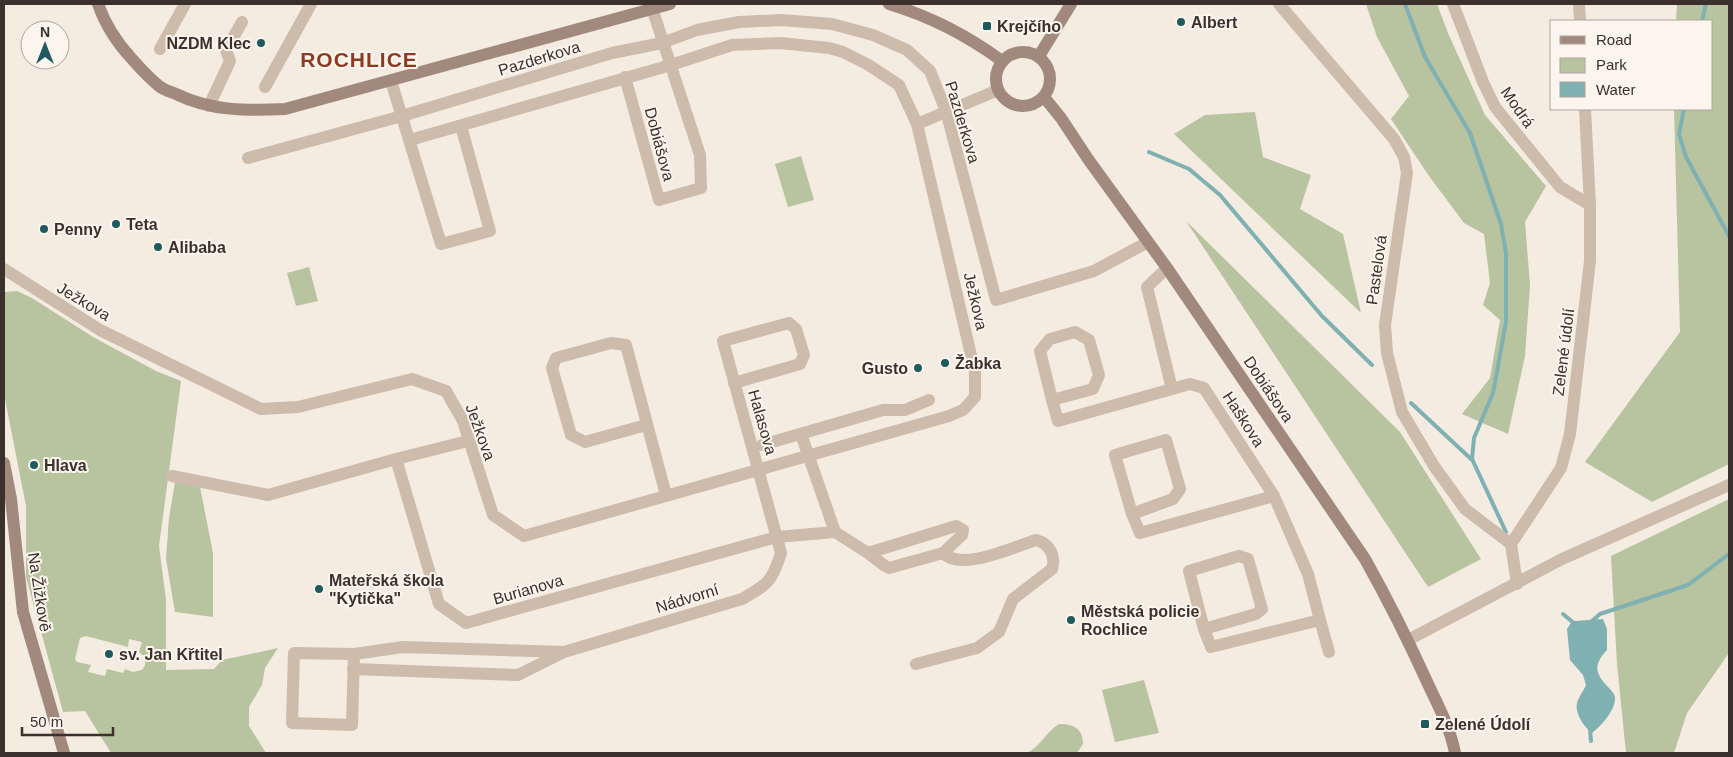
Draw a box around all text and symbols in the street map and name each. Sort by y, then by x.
place label: Albert [1191,14,1238,31]
marker: Albert [1175,16,1187,28]
place label: Krejčího [997,18,1061,35]
north arrow [20,20,70,70]
marker: Krejčího [981,20,993,32]
legend [1550,20,1713,110]
text: N [40,24,50,40]
text: Road [1596,31,1632,48]
place label: NZDM Klec [167,35,251,52]
marker: NZDM Klec [255,37,267,49]
street label: Pazderkova [496,38,582,79]
district label: ROCHLICE [300,48,418,71]
text: Park [1596,56,1627,73]
street label: Pazderkova [942,79,983,165]
text: Water [1596,81,1635,98]
street label: Modrá [1498,84,1538,131]
street label: Dobiášova [642,105,678,183]
place label: Teta [126,216,158,233]
marker: Teta [110,218,122,230]
place label: Penny [54,221,102,238]
marker: Penny [38,223,50,235]
street label: Pastelová [1363,234,1390,306]
place label: Alibaba [168,239,226,256]
marker: Alibaba [152,241,164,253]
street label: Ježkova [961,271,990,332]
street label: Ježkova [54,279,113,324]
street label: Zelené údolí [1550,307,1577,397]
street label: Dobiášova [1240,353,1297,425]
place label: Žabka [955,354,1001,372]
marker: Žabka [939,357,951,369]
place label: Gusto [862,360,908,377]
marker: Gusto [912,362,924,374]
street label: Halasova [745,388,780,457]
street label: Haškova [1220,389,1268,450]
street label: Ježkova [463,402,499,463]
place label: Hlava [44,457,87,474]
marker: Hlava [28,459,40,471]
street label: Na Žižkově [25,551,55,633]
street label: Burianova [491,571,565,608]
place label: Mateřská škola "Kytička" [329,572,444,607]
street label: Nádvorní [654,581,721,616]
marker: Mateřská škola "Kytička" [313,583,325,595]
place label: Městská policie Rochlice [1081,603,1199,638]
marker: Městská policie Rochlice [1065,614,1077,626]
place label: sv. Jan Křtitel [119,646,223,663]
marker: sv. Jan Křtitel [103,648,115,660]
scale bar [22,704,114,736]
text: 50 m [30,713,63,730]
place label: Zelené Údolí [1435,715,1531,733]
marker: Zelené Údolí [1419,718,1431,730]

